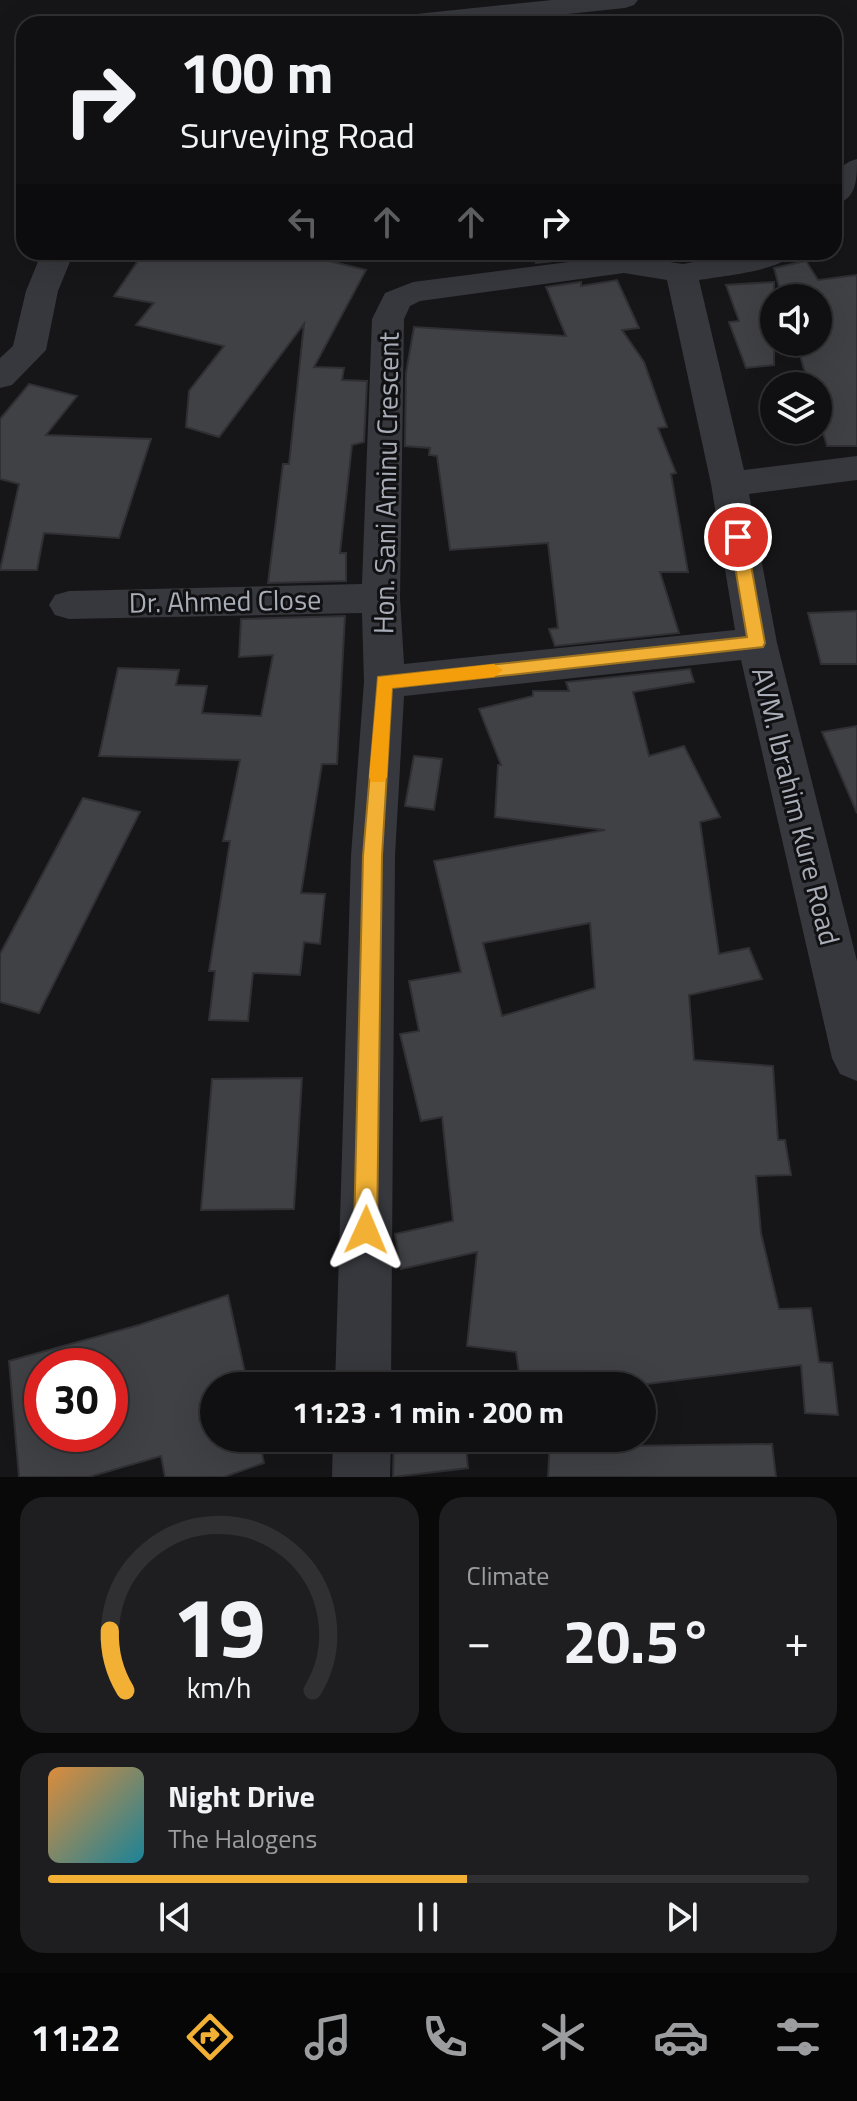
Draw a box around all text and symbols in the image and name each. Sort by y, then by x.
text: 100 m [180,30,333,115]
icon: right [48,48,152,152]
text: Surveying Road [180,107,415,162]
icon: left [281,200,325,244]
icon: ahead [365,200,409,244]
icon: ahead [449,200,493,244]
icon: right [533,200,577,244]
map controls [760,284,832,444]
button: sound [760,284,832,356]
street label: Hon. Sani Aminu Crescent [361,331,410,634]
button: layers [760,372,832,444]
pin [704,503,772,571]
icon: arrive [716,515,760,559]
street label: Dr. Ahmed Close [128,577,322,624]
street label: AVM. Ibrahim Kure Road [741,663,852,949]
position arrow [324,1188,408,1272]
speed limit sign: 30 [24,1348,128,1452]
text: 11:23 · 1 min · 200 m [292,1389,564,1435]
text: Climate [467,1556,549,1595]
text: 19 [173,1563,266,1689]
text: 20.5° [563,1595,713,1686]
text: − [467,1607,491,1674]
text: + [784,1607,809,1674]
text: km/h [187,1666,252,1709]
text: Night Drive [168,1773,315,1819]
text: The Halogens [168,1819,317,1858]
icon: previous [153,1895,197,1939]
icon: pause [406,1895,450,1939]
icon: next [660,1895,704,1939]
icon: directions [182,2009,238,2065]
icon: music [300,2009,356,2065]
icon: phone [417,2009,473,2065]
icon: climate [535,2009,591,2065]
icon: car [653,2009,709,2065]
icon: filters [770,2009,826,2065]
text: 11:22 [31,2010,121,2065]

